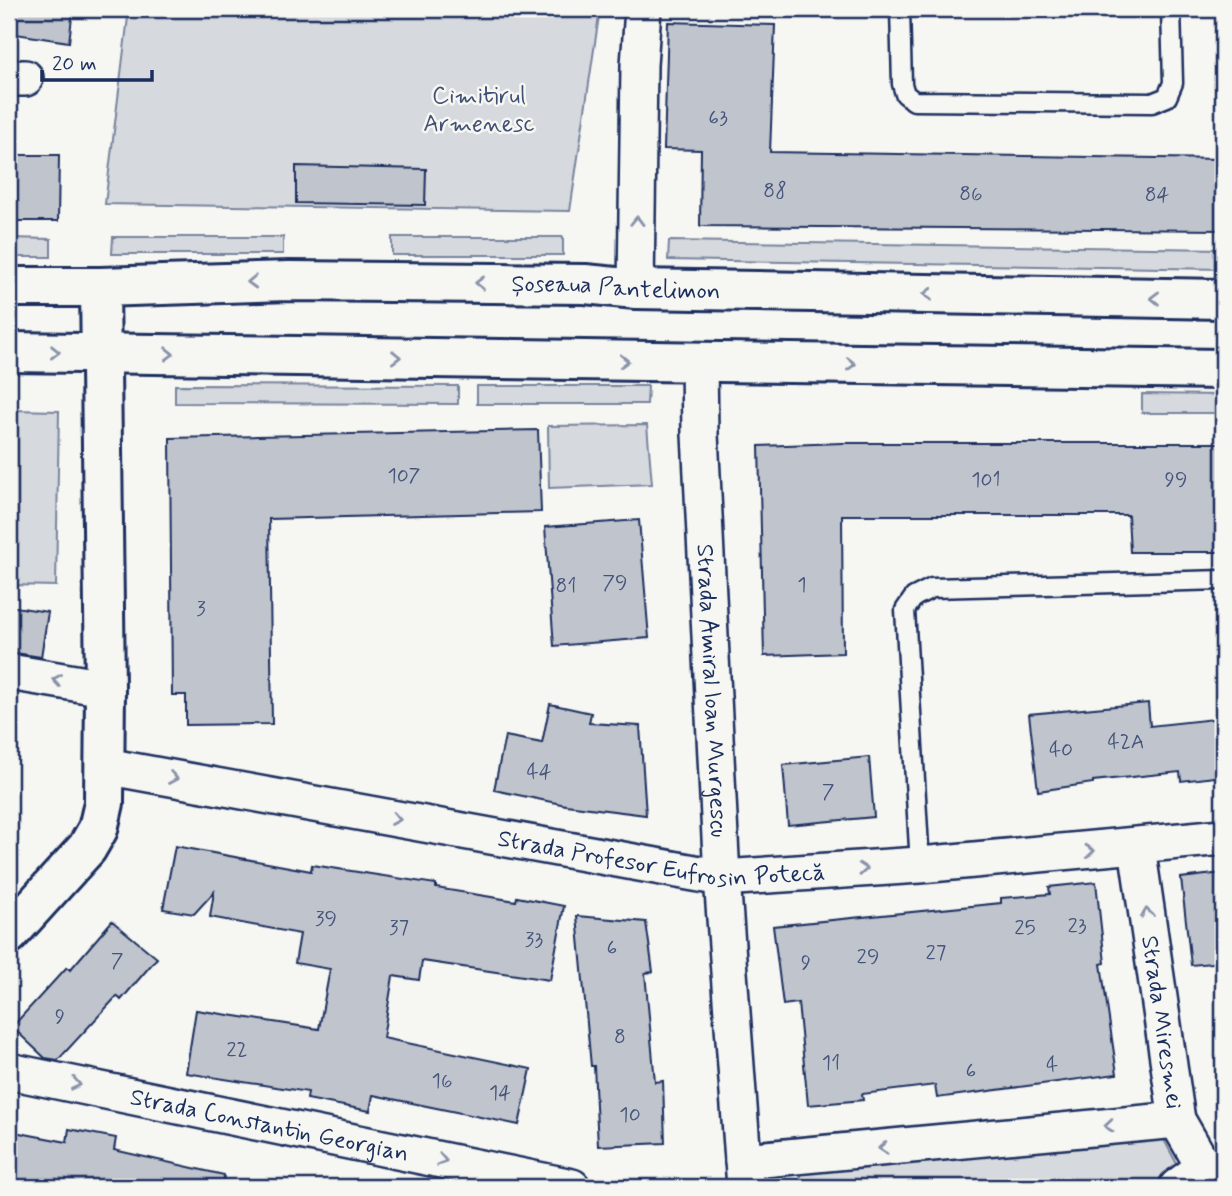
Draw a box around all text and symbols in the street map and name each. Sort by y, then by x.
scale bar [42,38,152,82]
text: 20 m [52,50,97,78]
park label: Cimitirul Armenesc [423,81,535,140]
house number: 63 [708,104,728,132]
house number: 88 [763,177,787,205]
house number: 86 [959,180,983,208]
house number: 84 [1145,181,1170,209]
one-way arrow [629,215,645,225]
street label: Șoseaua Pantelimon [511,269,721,307]
one-way arrow [247,275,258,290]
one-way arrow [474,275,485,291]
one-way arrow [922,286,932,302]
one-way arrow [1149,290,1160,306]
one-way arrow [49,345,60,360]
one-way arrow [164,346,175,362]
one-way arrow [392,349,402,365]
one-way arrow [619,353,630,369]
one-way arrow [846,356,857,372]
house number: 107 [387,462,421,490]
house number: 101 [971,466,1001,494]
house number: 99 [1165,466,1187,494]
street label: Strada Amiral Ioan Murgescu [688,543,734,838]
house number: 79 [602,569,628,597]
house number: 1 [797,571,807,599]
house number: 81 [556,572,576,600]
house number: 3 [196,595,206,623]
one-way arrow [51,673,63,688]
house number: 42A [1107,728,1145,756]
house number: 40 [1049,736,1073,764]
house number: 44 [527,758,552,786]
one-way arrow [166,770,178,785]
house number: 7 [822,778,835,806]
one-way arrow [390,811,402,826]
street label: Strada Profesor Eufrosin Potecă [495,824,826,895]
one-way arrow [1085,844,1096,859]
one-way arrow [858,862,869,877]
house number: 39 [315,905,337,933]
one-way arrow [1140,907,1155,919]
house number: 23 [1067,912,1087,940]
house number: 37 [389,914,409,942]
house number: 25 [1014,914,1036,942]
house number: 33 [525,926,543,954]
street label: Strada Miresmei [1133,933,1189,1111]
house number: 6 [607,934,617,962]
house number: 27 [926,939,946,967]
house number: 29 [857,943,879,971]
house number: 7 [111,947,124,975]
house number: 9 [801,949,811,977]
house number: 9 [55,1003,65,1031]
house number: 8 [614,1023,626,1051]
house number: 22 [226,1036,248,1064]
house number: 11 [822,1049,840,1077]
house number: 4 [1046,1051,1058,1079]
house number: 6 [966,1057,976,1085]
house number: 16 [432,1067,453,1095]
one-way arrow [70,1076,82,1091]
house number: 14 [489,1079,511,1107]
street label: Strada Constantin Georgian [127,1082,411,1170]
house number: 10 [619,1101,641,1129]
one-way arrow [1103,1118,1114,1133]
one-way arrow [877,1140,888,1155]
one-way arrow [436,1152,448,1167]

